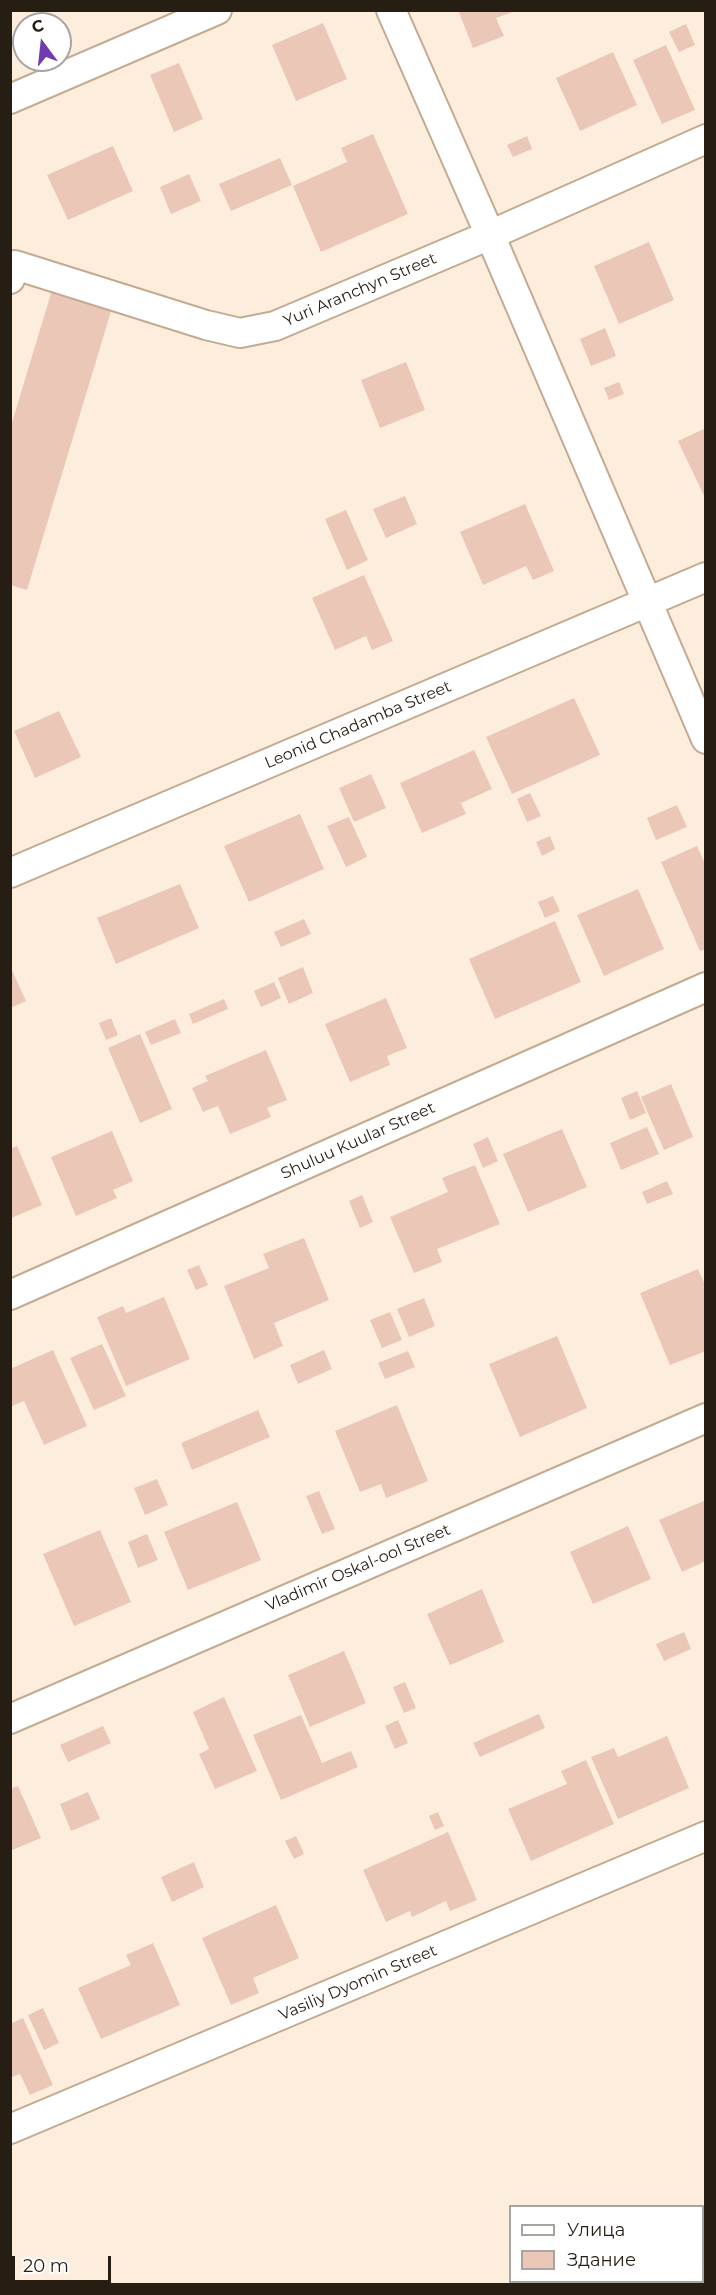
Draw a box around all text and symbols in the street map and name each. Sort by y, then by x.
north arrow [12,12,72,72]
text: С [30,15,46,37]
street label: Yuri Aranchyn Street [281,249,439,331]
street label: Leonid Chadamba Street [262,677,454,773]
street label: Shuluu Kuular Street [278,1098,438,1184]
street label: Vladimir Oskal-ool Street [263,1520,453,1616]
street label: Vasiliy Dyomin Street [276,1941,440,2025]
legend [509,2205,704,2283]
text: Улица [567,2219,625,2241]
scale bar [15,2244,114,2282]
text: Здание [567,2249,636,2271]
text: 20 m [23,2255,69,2277]

